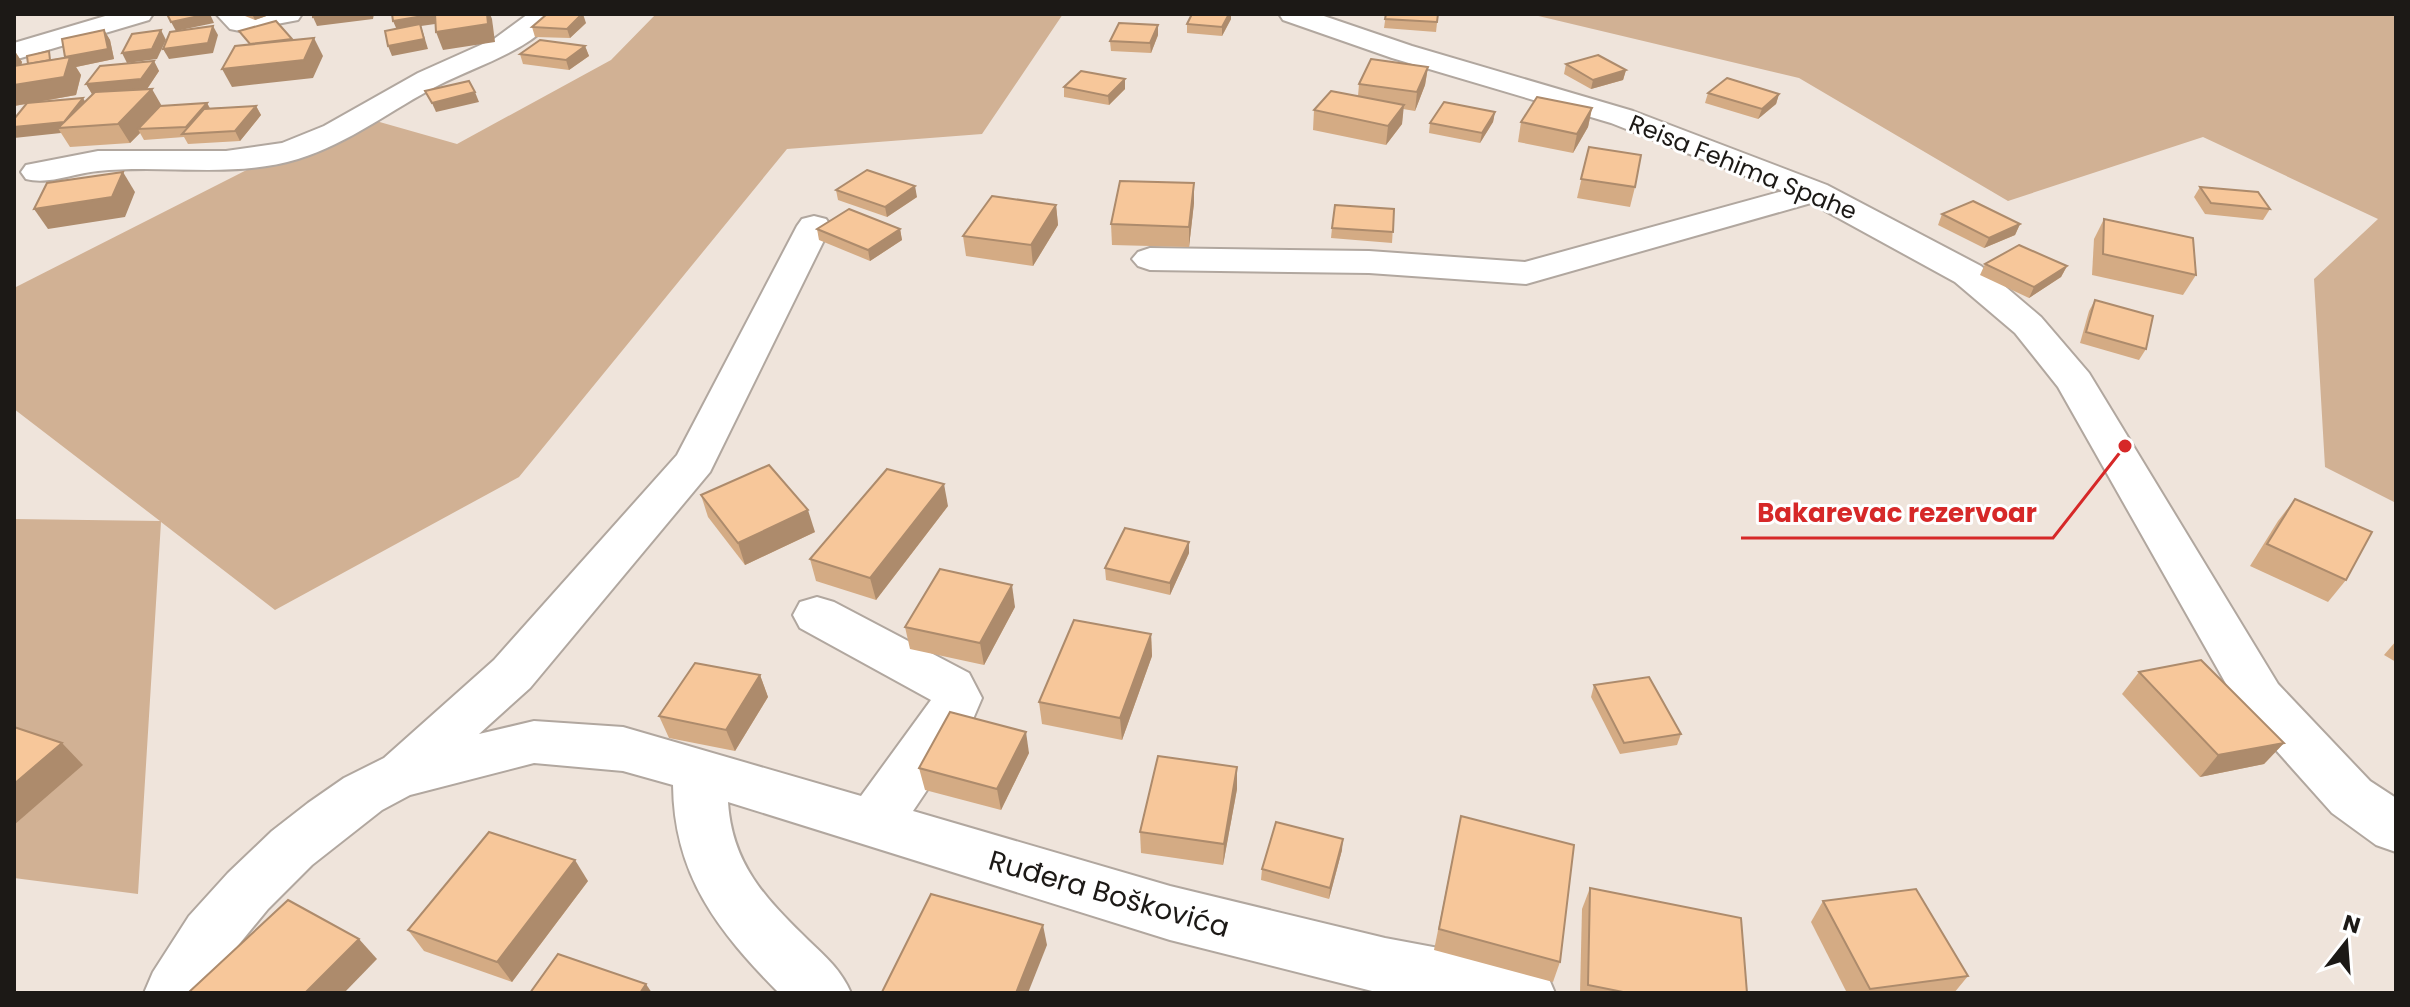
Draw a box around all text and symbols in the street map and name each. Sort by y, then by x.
street label: Reisa Fehima Spahe [1624,106,1862,228]
callout: Bakarevac rezervoar [1741,488,2053,538]
text: Bakarevac rezervoar [1757,495,2037,531]
street label: Ruđera Boškovića [984,841,1234,947]
north arrow [2306,903,2386,983]
text: N [2339,907,2364,942]

